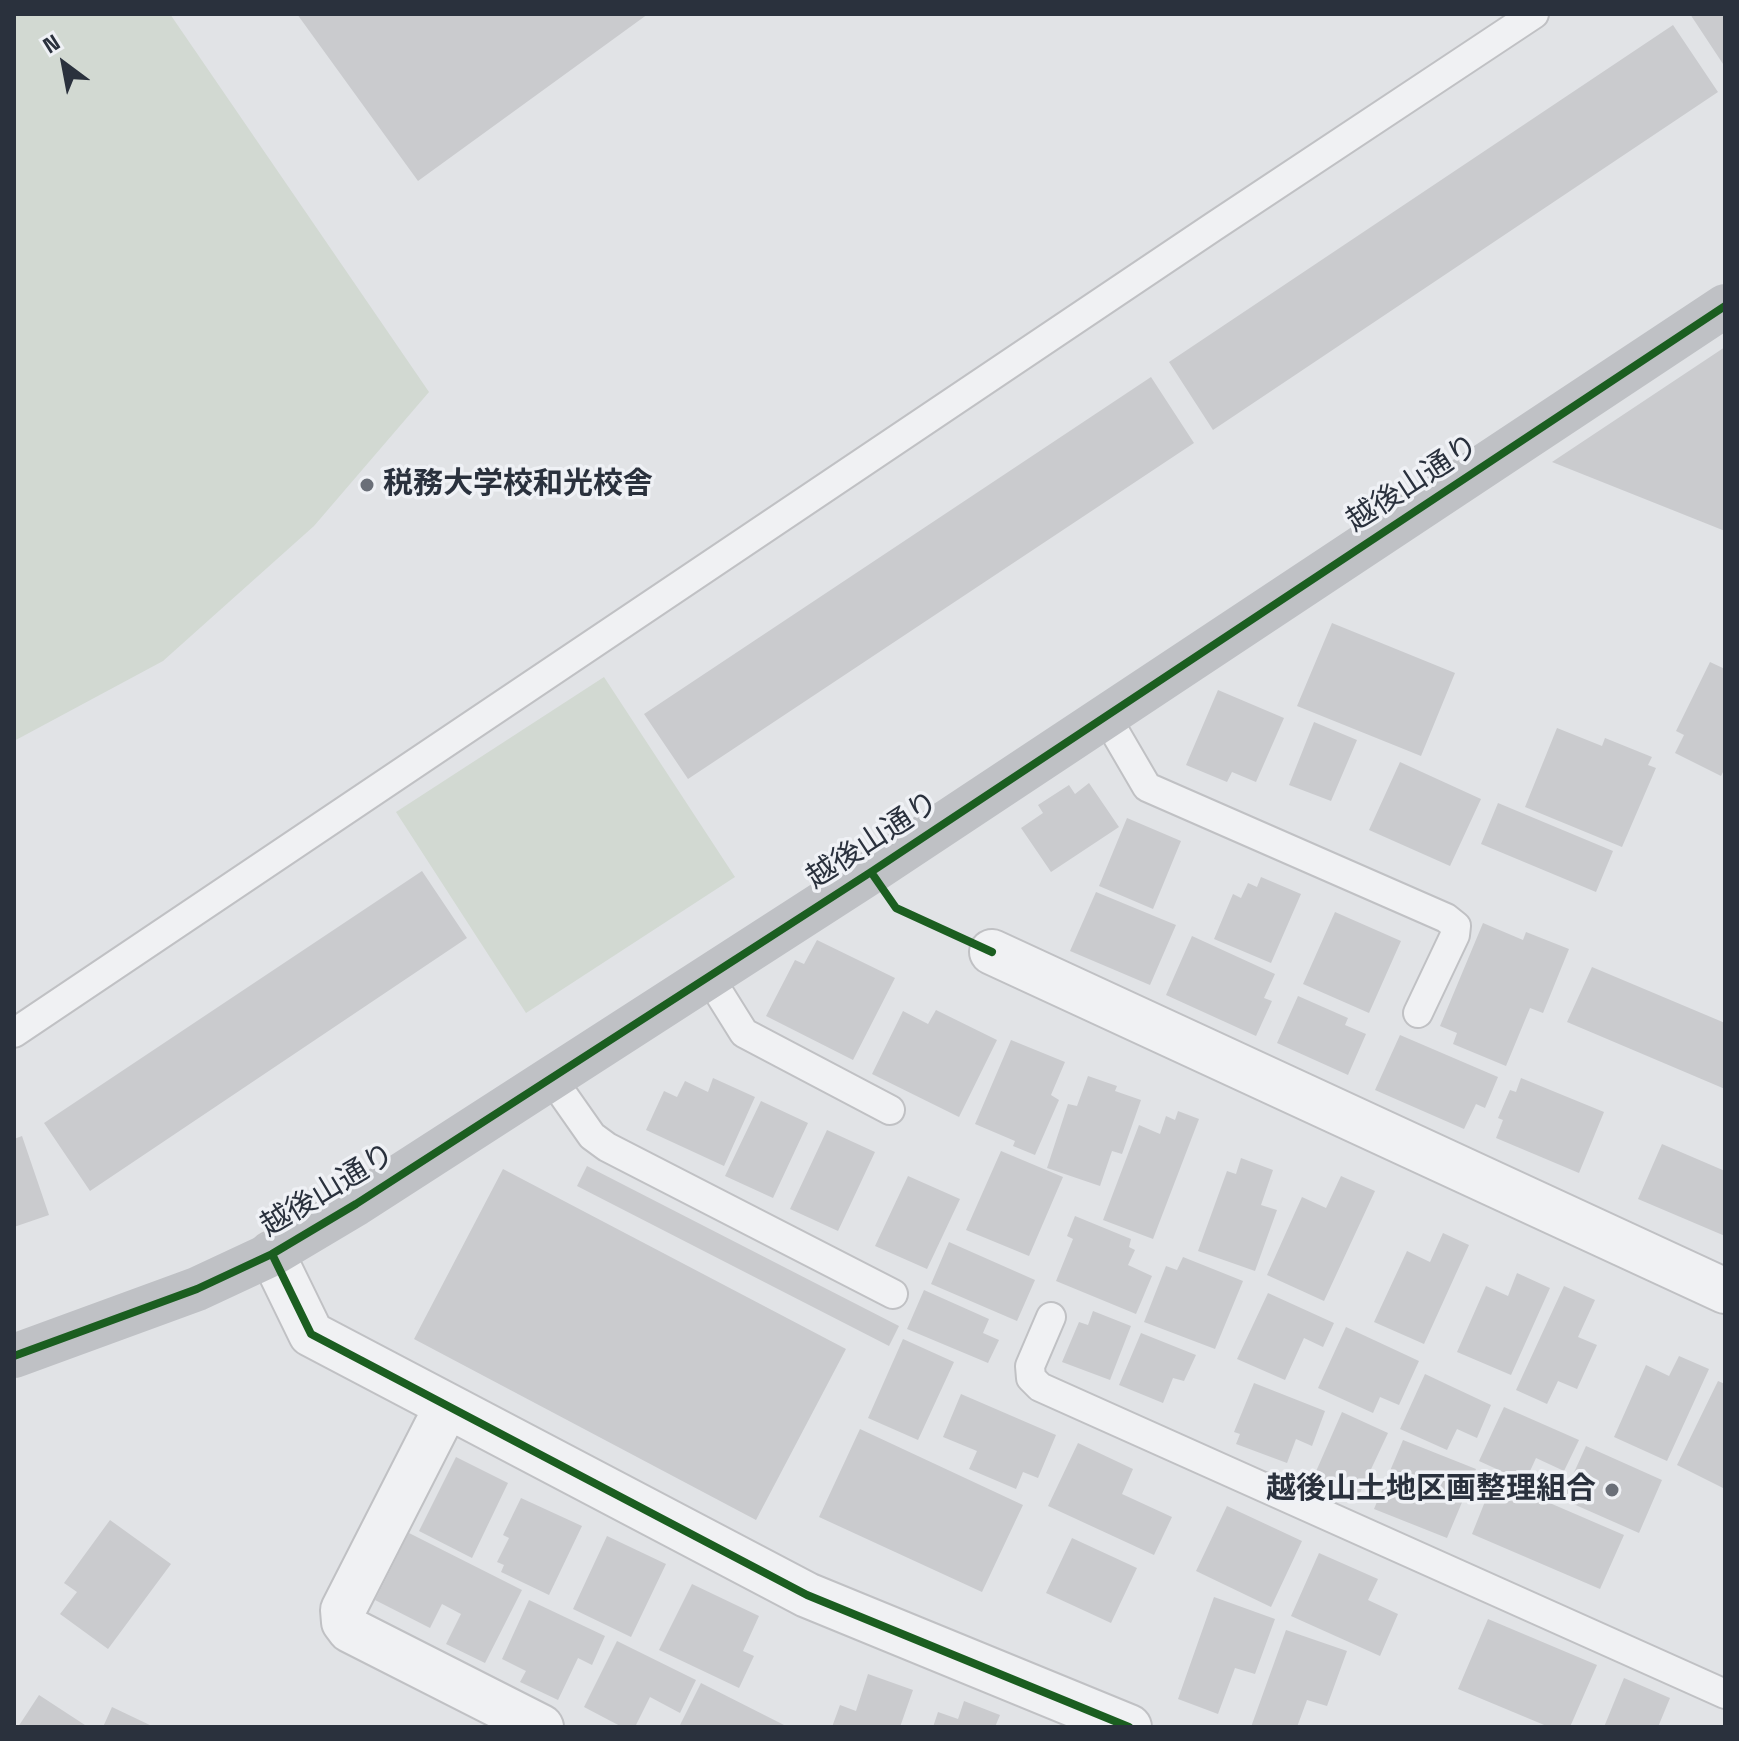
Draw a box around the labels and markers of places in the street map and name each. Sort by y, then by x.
place label: 税務大学校和光校舎 [383,467,653,503]
marker: 税務大学校和光校舎 [358,476,376,494]
place label: 越後山土地区画整理組合 [1266,1472,1596,1508]
marker: 越後山土地区画整理組合 [1603,1481,1621,1499]

